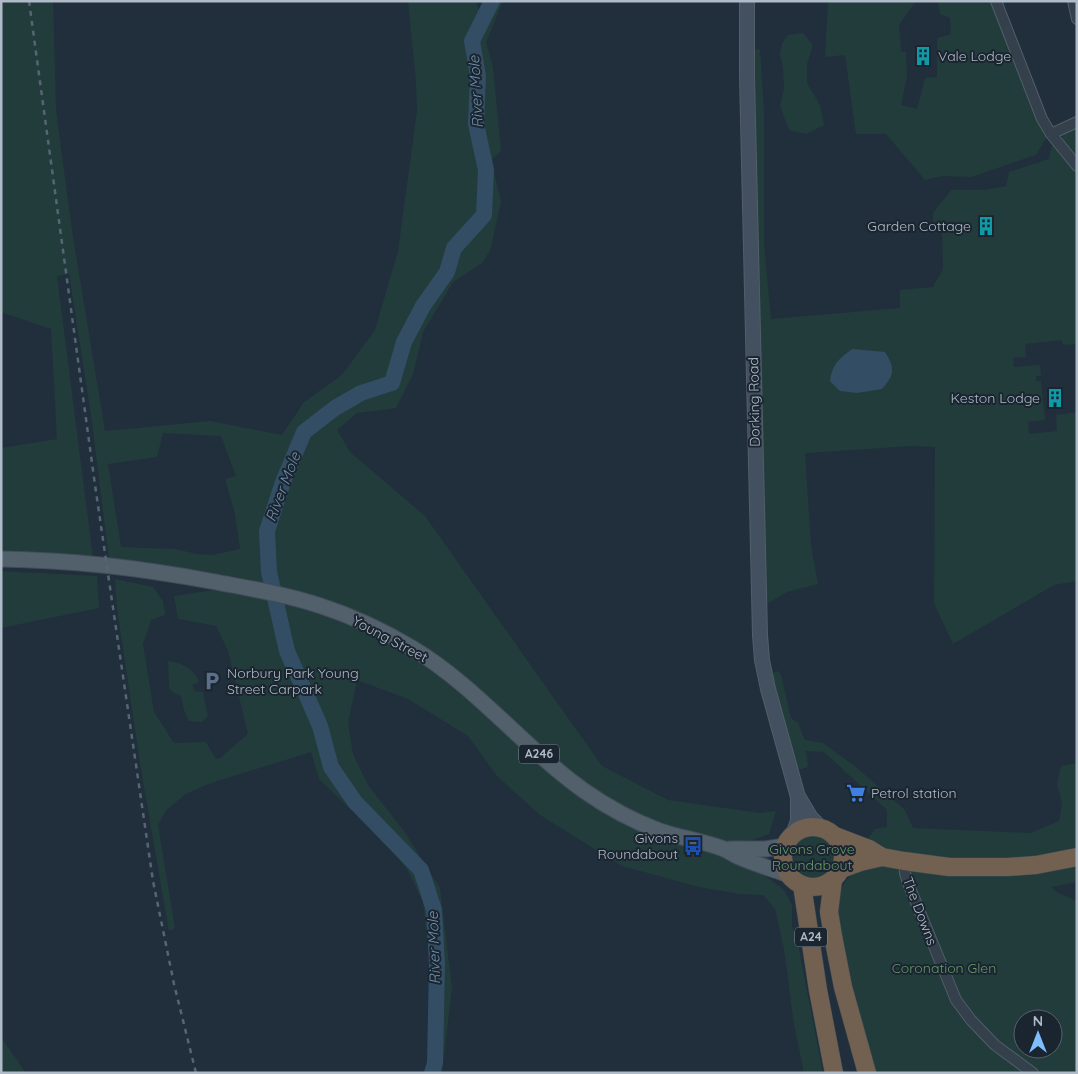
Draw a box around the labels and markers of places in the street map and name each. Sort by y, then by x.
building icon: Vale Lodge [912,45,934,67]
place label: Vale Lodge [938,47,1011,65]
building icon: Garden Cottage [975,215,997,237]
place label: Garden Cottage [867,217,971,235]
building icon: Keston Lodge [1044,387,1066,409]
place label: Keston Lodge [951,389,1040,407]
place label: Norbury Park Young Street Carpark [227,664,359,698]
parking icon: Norbury Park Young Street Carpark [201,670,223,692]
supermarket icon: Petrol station [845,782,867,804]
place label: Petrol station [871,784,957,802]
place label: Givons Roundabout [598,829,678,863]
bus stop icon: Givons Roundabout [682,835,704,857]

